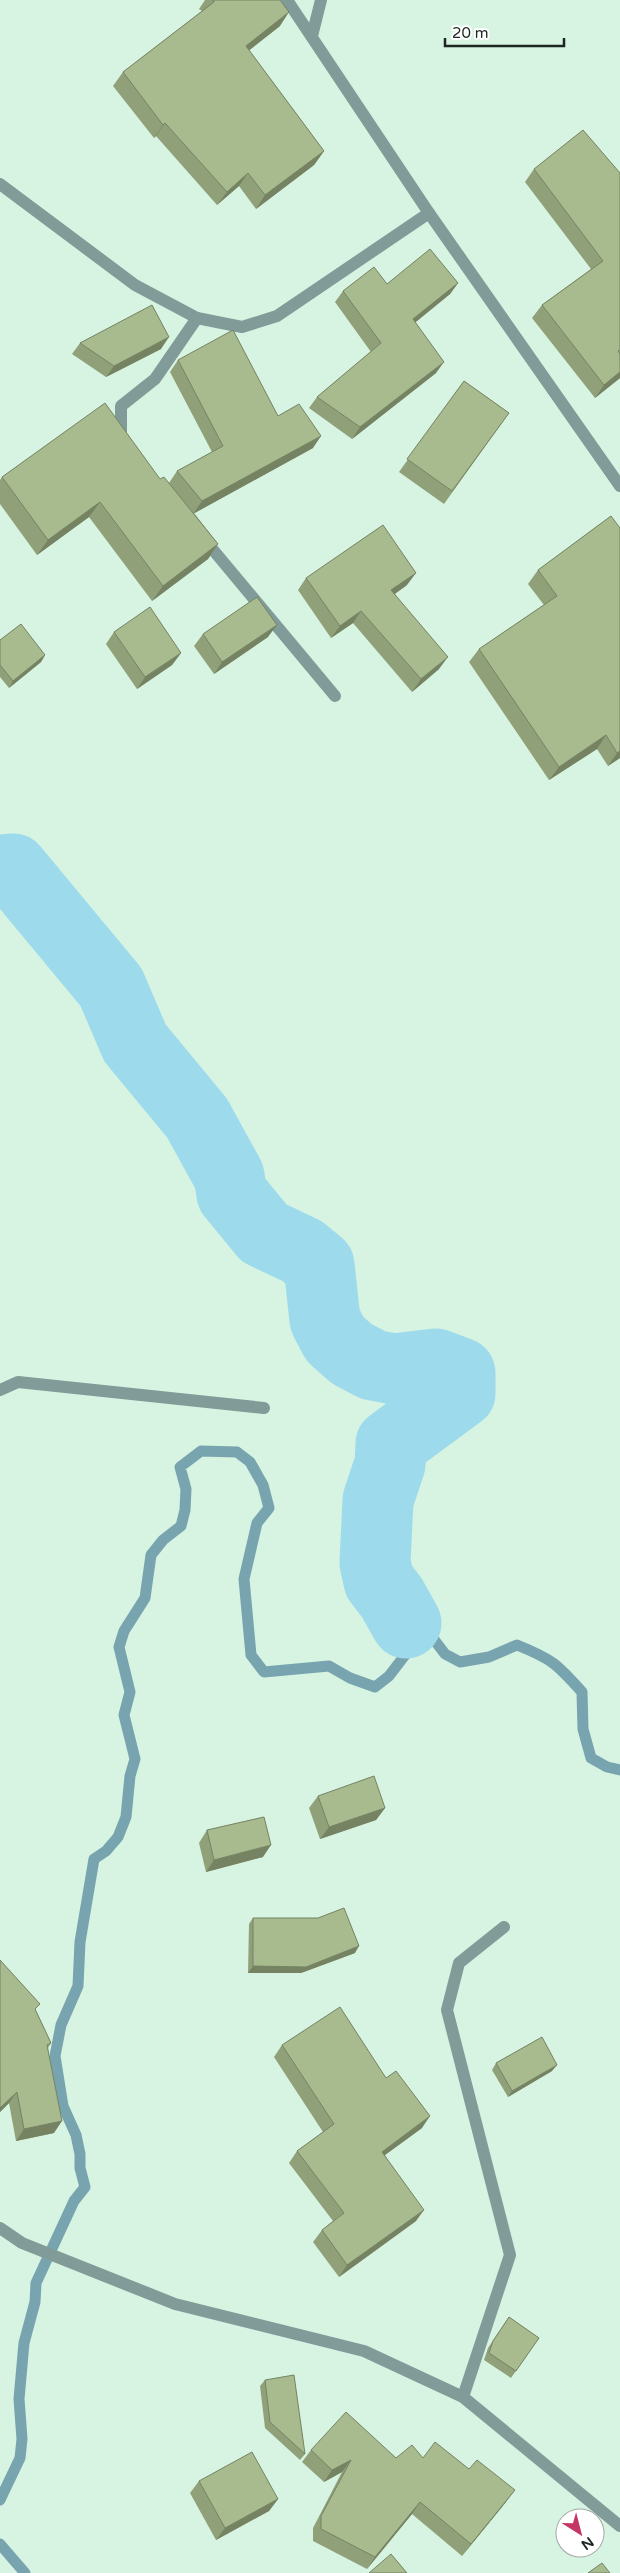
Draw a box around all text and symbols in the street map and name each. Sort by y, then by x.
scale bar [445,15,564,47]
text: 20 m [452,24,489,42]
north arrow [555,2508,605,2558]
text: N [578,2533,597,2553]

